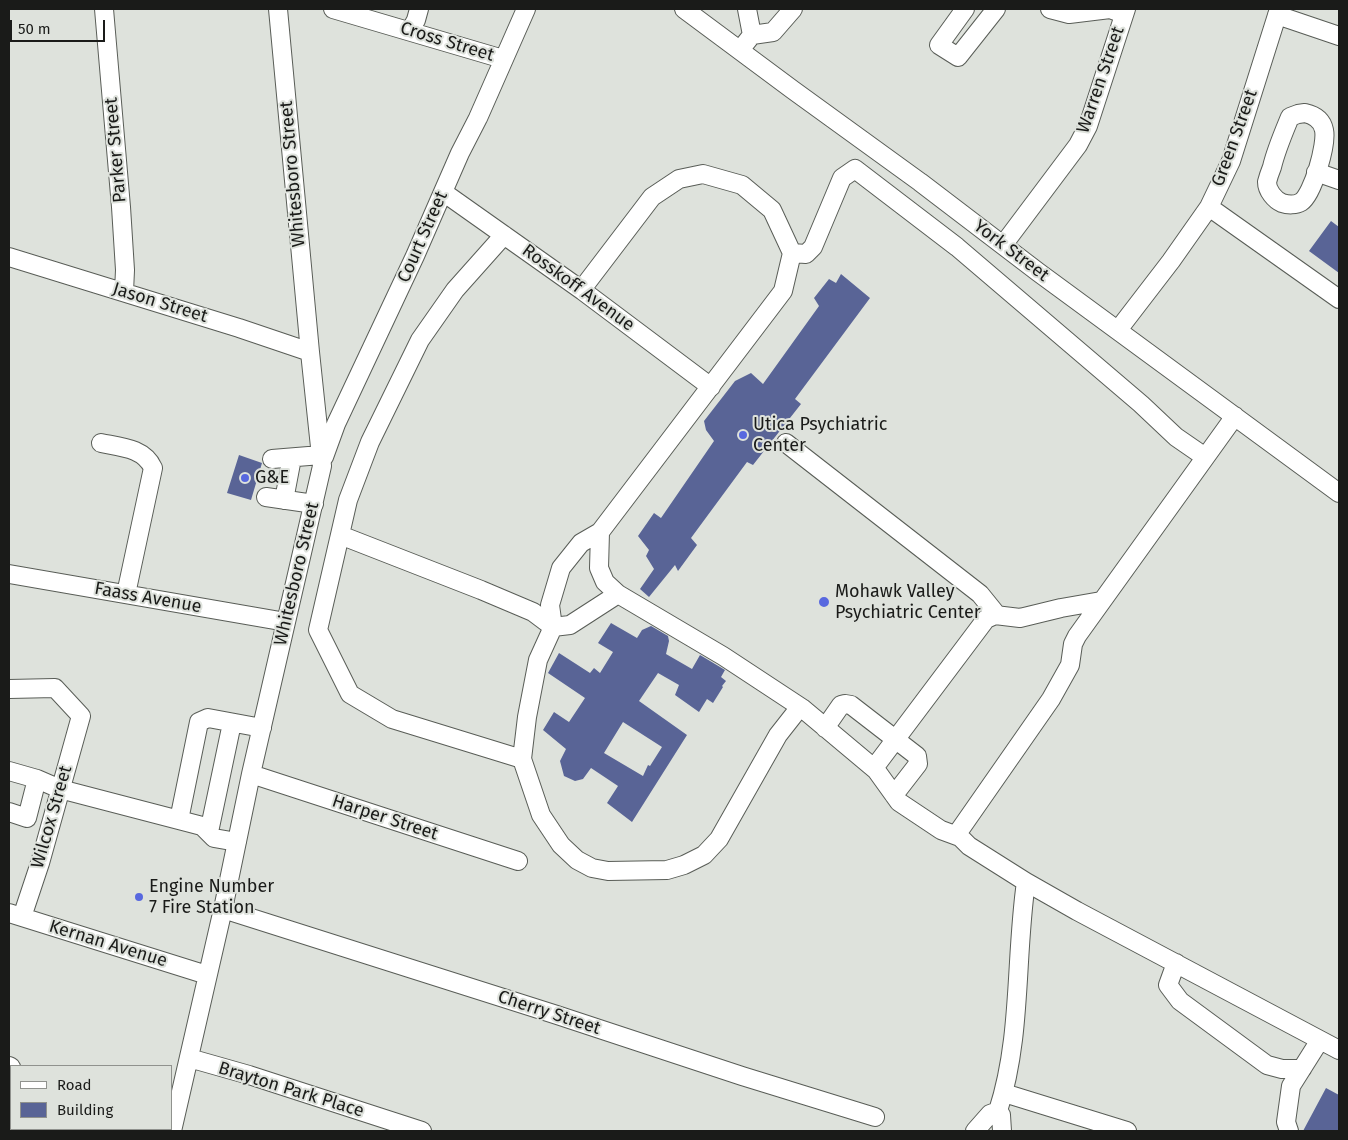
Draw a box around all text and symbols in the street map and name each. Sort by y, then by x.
scale bar [12,10,108,42]
street label: Cross Street [397,17,497,67]
text: 50 m [18,20,51,38]
street label: Warren Street [1073,24,1129,136]
street label: Green Street [1207,87,1263,189]
street label: Parker Street [101,96,131,204]
street label: Whitesboro Street [276,100,310,248]
street label: Court Street [393,188,453,286]
street label: York Street [969,216,1053,286]
street label: Rosskoff Avenue [517,240,639,336]
street label: Jason Street [110,278,210,328]
place label: Utica Psychiatric Center [753,414,887,456]
marker: Utica Psychiatric Center [737,429,749,441]
place label: G&E [255,467,289,489]
marker: G&E [239,472,251,484]
street label: Whitesboro Street [270,500,324,648]
street label: Faass Avenue [93,578,203,618]
place label: Mohawk Valley Psychiatric Center [835,581,981,624]
marker: Mohawk Valley Psychiatric Center [817,595,831,609]
street label: Wilcox Street [27,763,77,871]
street label: Harper Street [329,791,441,845]
place label: Engine Number 7 Fire Station [149,876,274,919]
marker: Engine Number 7 Fire Station [133,891,145,903]
street label: Kernan Avenue [46,916,170,972]
street label: Cherry Street [495,986,603,1040]
street label: Brayton Park Place [216,1058,366,1122]
legend [10,1065,172,1130]
text: Road [57,1076,92,1094]
text: Building [57,1101,113,1119]

